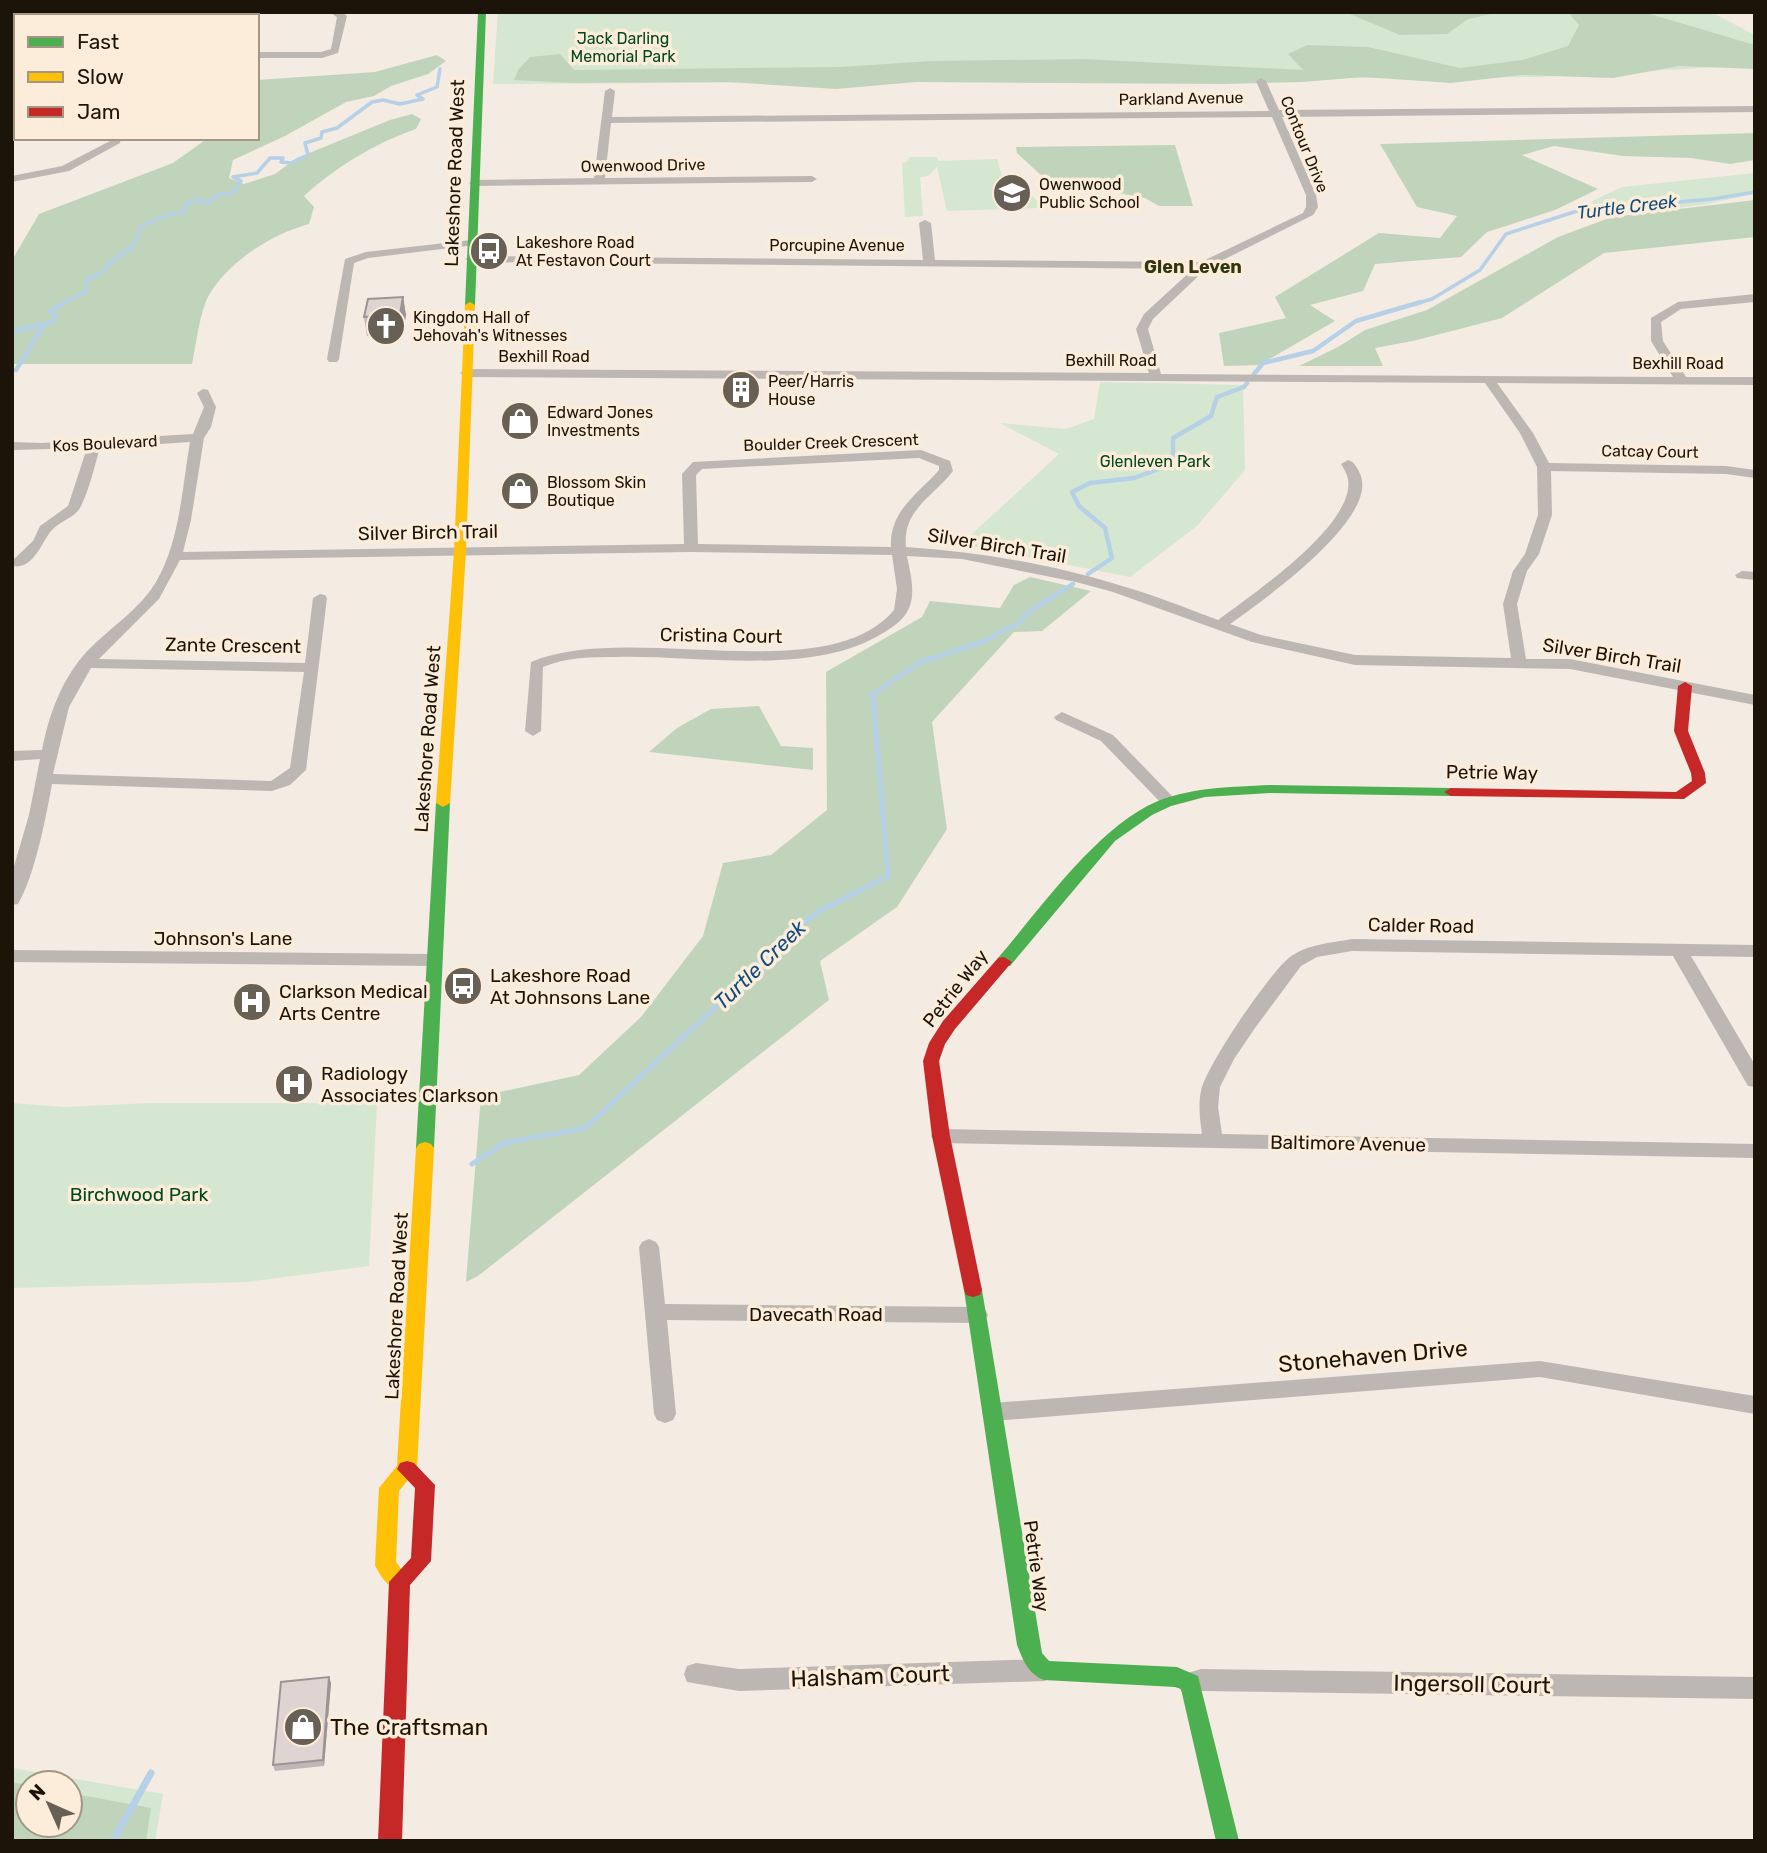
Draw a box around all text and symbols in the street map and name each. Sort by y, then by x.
legend [14,14,259,140]
text: Fast [77,29,119,54]
park label: Jack Darling Memorial Park [571,29,676,66]
text: Slow [77,64,124,89]
street label: Lakeshore Road West [440,78,469,267]
street label: Parkland Avenue [1118,88,1244,109]
street label: Contour Drive [1277,93,1333,195]
text: Jam [77,99,121,124]
street label: Owenwood Drive [580,155,706,176]
school or university icon: Owenwood Public School [991,172,1033,214]
place label: Owenwood Public School [1039,175,1140,212]
water label: Turtle Creek [1576,190,1679,224]
bus stop icon: Lakeshore Road At Festavon Court [468,230,510,272]
place label: Lakeshore Road At Festavon Court [516,233,651,270]
street label: Porcupine Avenue [769,236,905,255]
district label: Glen Leven [1144,256,1242,278]
church icon: Kingdom Hall of Jehovah's Witnesses [365,305,407,347]
place label: Kingdom Hall of Jehovah's Witnesses [413,308,567,345]
street label: Bexhill Road [498,347,590,366]
street label: Bexhill Road [1065,351,1157,370]
street label: Bexhill Road [1632,354,1724,373]
building icon: Peer/Harris House [720,369,762,411]
place label: Peer/Harris House [768,372,854,409]
shop icon: Edward Jones Investments [499,400,541,442]
place label: Edward Jones Investments [547,403,653,440]
street label: Boulder Creek Crescent [743,430,919,455]
street label: Kos Boulevard [52,431,158,456]
street label: Catcay Court [1601,441,1699,462]
park label: Glenleven Park [1100,452,1211,471]
shop icon: Blossom Skin Boutique [499,470,541,512]
place label: Blossom Skin Boutique [547,473,646,510]
street label: Silver Birch Trail [358,520,498,545]
street label: Silver Birch Trail [926,523,1068,568]
street label: Cristina Court [660,623,783,648]
street label: Zante Crescent [165,633,302,658]
street label: Silver Birch Trail [1541,633,1683,678]
street label: Lakeshore Road West [409,644,446,833]
street label: Petrie Way [1446,760,1538,785]
street label: Calder Road [1368,913,1474,938]
water label: Turtle Creek [709,914,812,1015]
street label: Johnson's Lane [153,927,293,950]
street label: Petrie Way [918,945,993,1032]
place label: Lakeshore Road At Johnsons Lane [490,964,650,1009]
bus stop icon: Lakeshore Road At Johnsons Lane [442,965,484,1007]
place label: Clarkson Medical Arts Centre [279,980,428,1025]
hospital icon: Clarkson Medical Arts Centre [231,981,273,1023]
place label: Radiology Associates Clarkson [321,1062,499,1107]
hospital icon: Radiology Associates Clarkson [273,1063,315,1105]
street label: Baltimore Avenue [1270,1131,1426,1156]
park label: Birchwood Park [70,1183,208,1206]
street label: Lakeshore Road West [380,1211,413,1400]
street label: Davecath Road [749,1303,883,1326]
street label: Stonehaven Drive [1277,1334,1469,1378]
street label: Petrie Way [1019,1519,1054,1613]
street label: Halsham Court [790,1659,950,1693]
street label: Ingersoll Court [1393,1669,1551,1699]
shop icon: The Craftsman [282,1706,324,1748]
place label: The Craftsman [330,1713,489,1741]
north arrow [14,1769,84,1839]
text: N [24,1779,50,1805]

